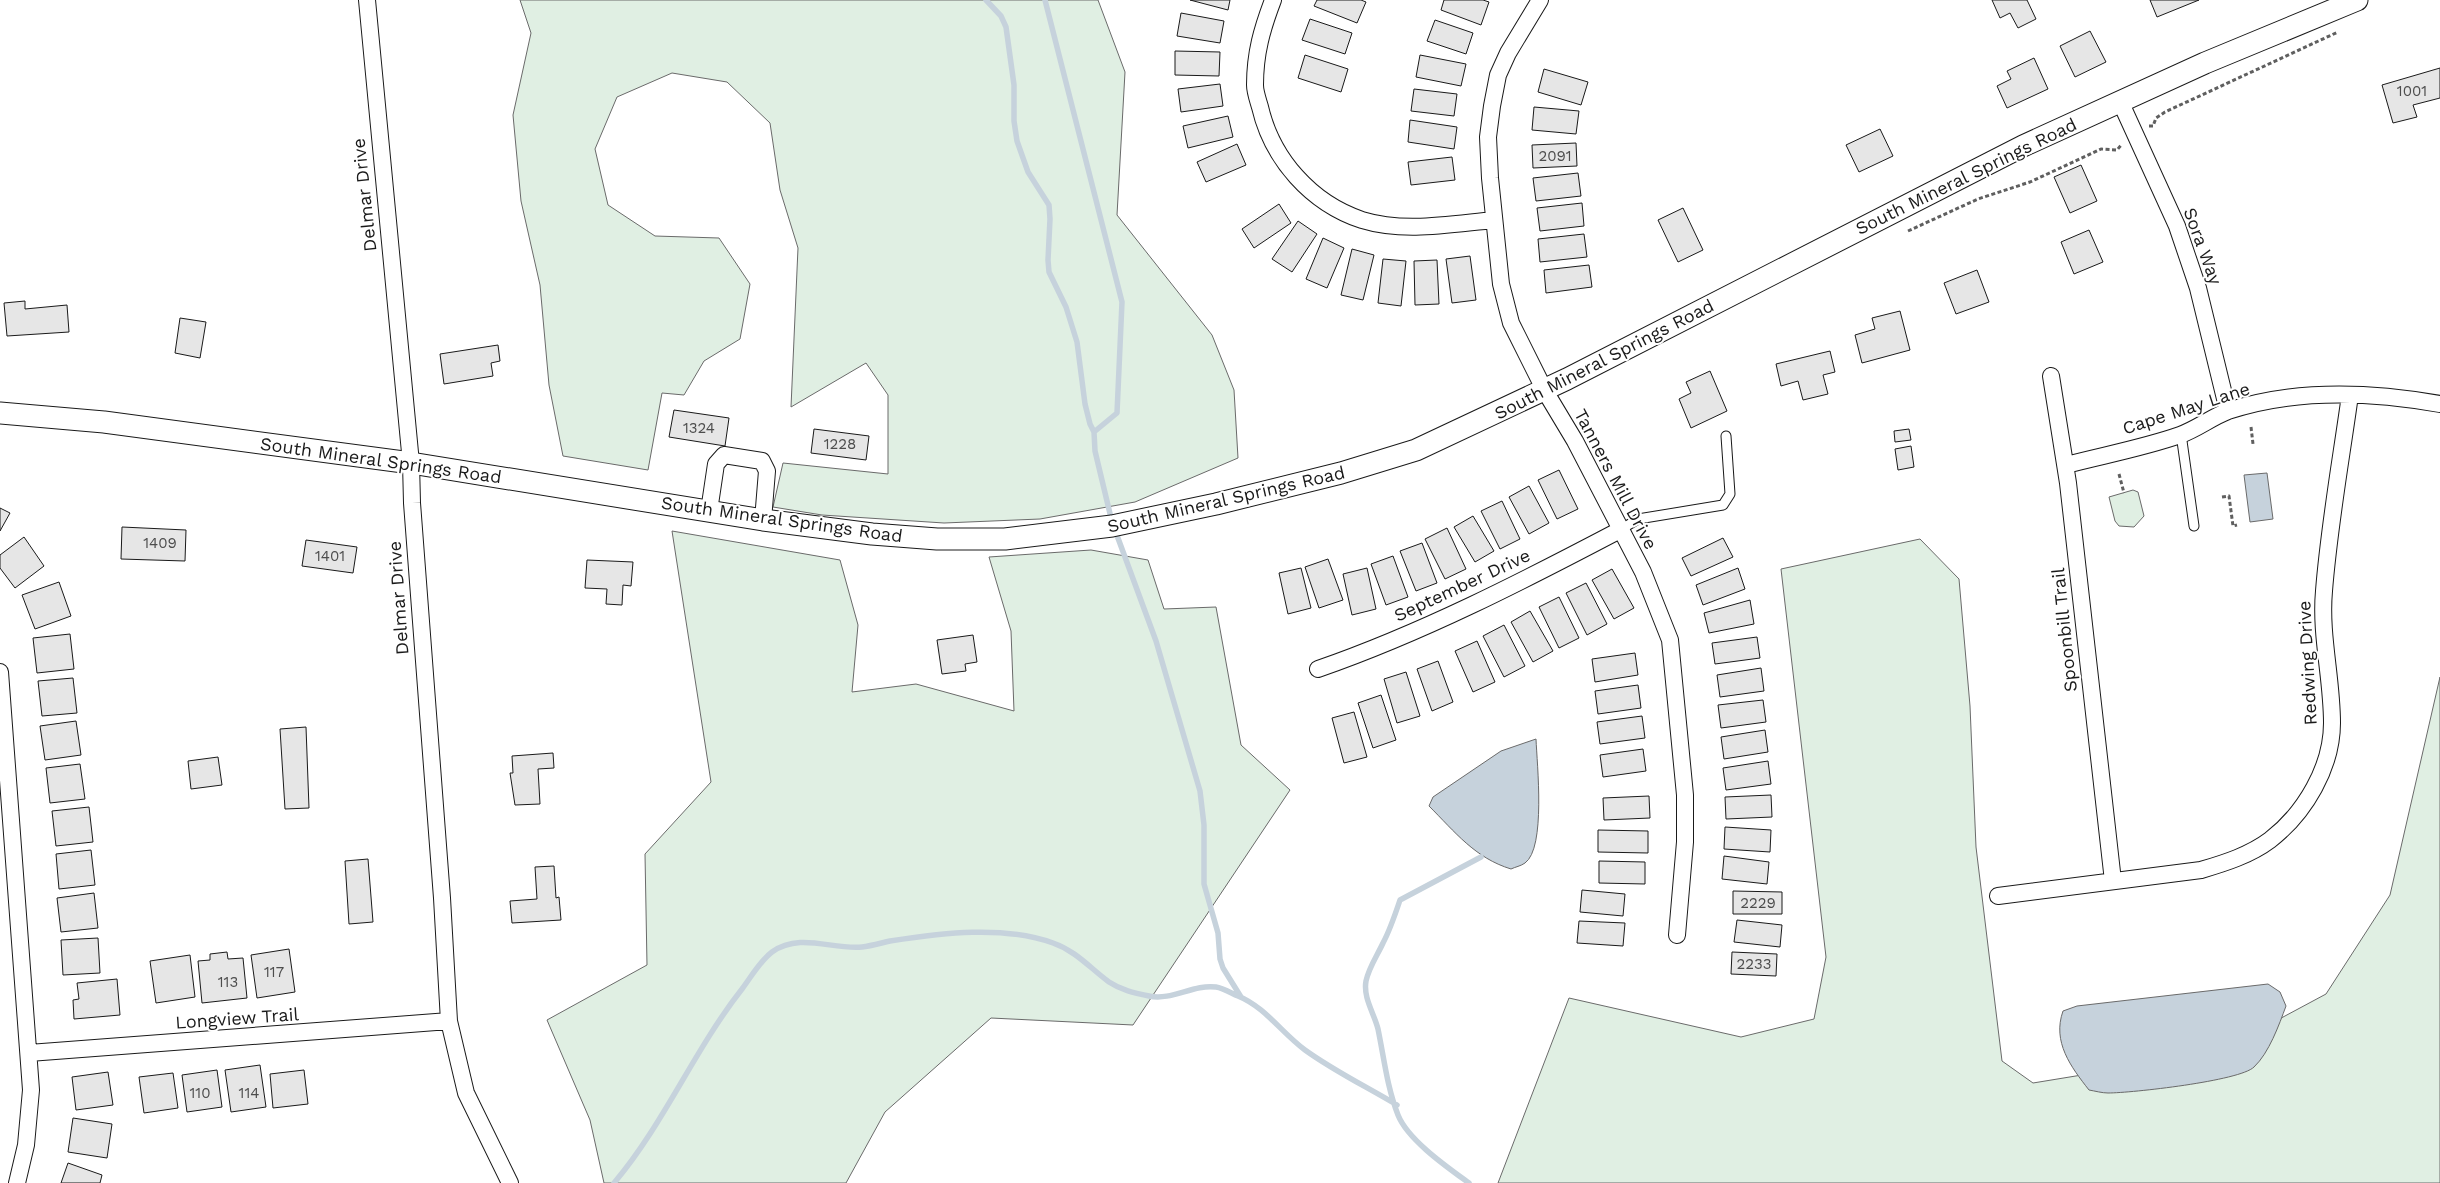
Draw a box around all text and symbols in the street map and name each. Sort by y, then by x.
house number: 1001 [2397,82,2427,100]
street label: South Mineral Springs Road [1852,113,2080,239]
street label: Delmar Drive [348,137,380,253]
house number: 2091 [1538,147,1572,165]
street label: Sora Way [2179,205,2227,288]
street label: South Mineral Springs Road [1491,294,1717,424]
street label: Cape May Lane [2120,378,2252,438]
street label: Tanners Mill Drive [1570,405,1662,553]
house number: 1324 [683,419,715,437]
street label: South Mineral Springs Road [259,433,503,487]
house number: 1228 [824,435,856,453]
street label: South Mineral Springs Road [1105,461,1347,537]
street label: South Mineral Springs Road [660,492,904,546]
house number: 1409 [143,534,177,552]
street label: Delmar Drive [384,540,412,656]
street label: September Drive [1391,544,1533,626]
house number: 1401 [315,547,345,565]
street label: Spoonbill Trail [2047,566,2081,693]
street label: Redwing Drive [2293,600,2321,726]
house number: 2229 [1740,894,1776,912]
house number: 2233 [1737,955,1771,973]
house number: 117 [264,963,284,981]
house number: 113 [218,973,238,991]
street label: Longview Trail [174,1003,300,1033]
house number: 110 [189,1084,211,1102]
house number: 114 [239,1084,259,1102]

